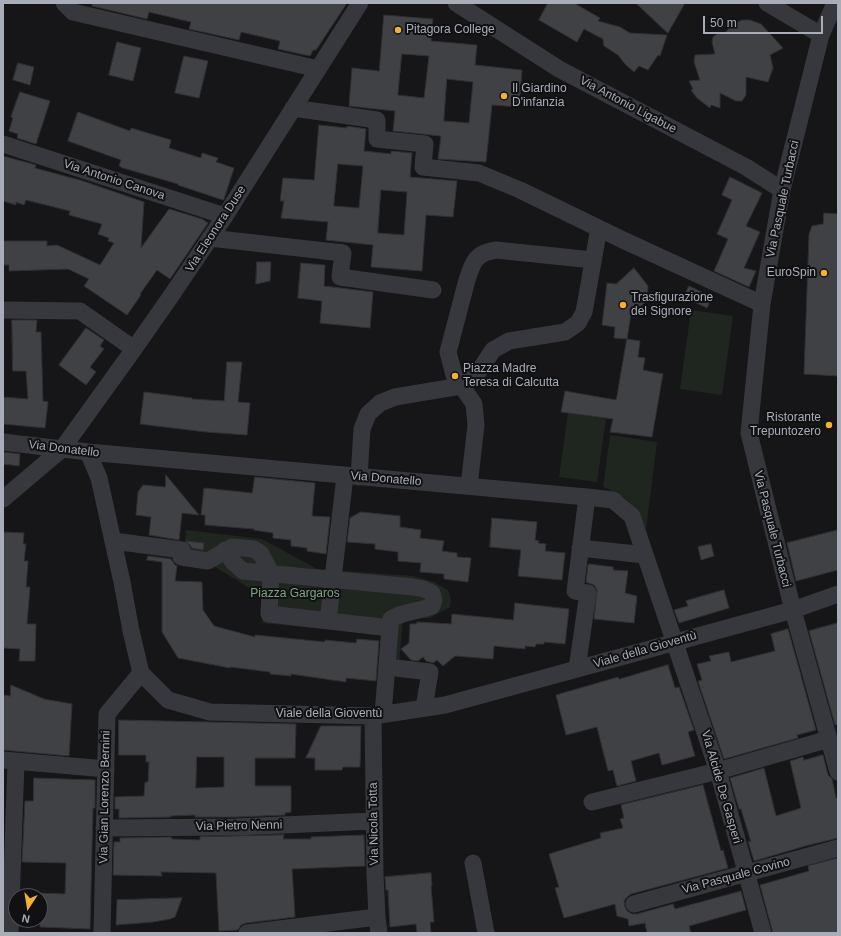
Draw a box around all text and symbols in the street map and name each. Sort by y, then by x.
scale bar [705,8,825,34]
text: 50 m [710,16,737,30]
place label: Pitagora College [406,23,495,37]
marker: Pitagora College [393,25,403,35]
street label: Via Antonio Ligabue [577,73,679,137]
place label: Il Giardino D'infanzia [512,82,567,110]
marker: Il Giardino D'infanzia [499,91,509,101]
street label: Via Pasquale Turbacci [764,139,802,259]
street label: Via Antonio Canova [61,157,167,203]
street label: Via Eleonora Duse [183,183,249,275]
place label: EuroSpin [767,266,816,280]
marker: EuroSpin [819,268,829,278]
place label: Trasfigurazione del Signore [631,291,713,319]
marker: Trasfigurazione del Signore [618,300,628,310]
place label: Piazza Madre Teresa di Calcutta [463,362,559,390]
marker: Piazza Madre Teresa di Calcutta [450,371,460,381]
place label: Ristorante Trepuntozero [750,411,821,439]
marker: Ristorante Trepuntozero [824,420,834,430]
street label: Via Donatello [28,438,100,460]
street label: Via Donatello [350,469,422,489]
street label: Via Pasquale Turbacci [751,469,793,589]
park label: Piazza Gargaros [250,587,340,601]
street label: Viale della Gioventù [592,628,698,672]
street label: Viale della Gioventù [276,707,382,721]
street label: Via Alcide De Gasperi [698,729,744,845]
street label: Via Gian Lorenzo Bernini [97,730,113,864]
street label: Via Nicola Totta [366,782,382,866]
street label: Via Pietro Nenni [196,818,282,834]
street label: Via Pasquale Covino [680,855,792,897]
north arrow [8,888,48,928]
text: N [21,912,31,925]

